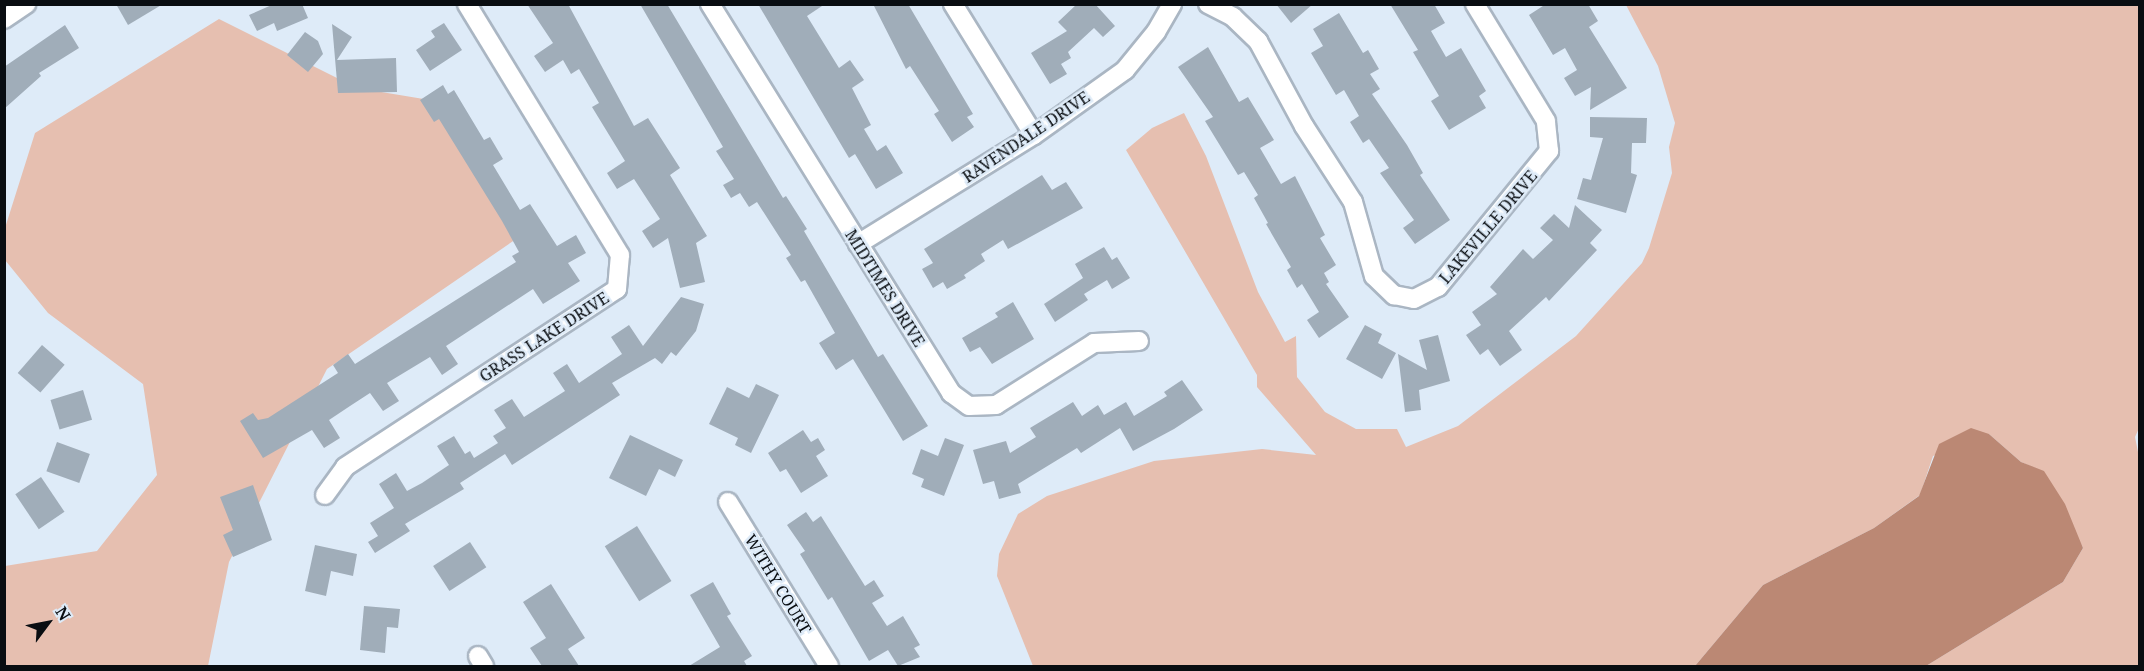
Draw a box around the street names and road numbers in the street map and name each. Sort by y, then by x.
street label: RAVENDALE DRIVE [959,87,1093,187]
street label: LAKEVILLE DRIVE [1435,167,1541,287]
street label: MIDTIMES DRIVE [841,226,929,350]
street label: GRASS LAKE DRIVE [476,288,612,386]
street label: WITHY COURT [741,531,815,637]

